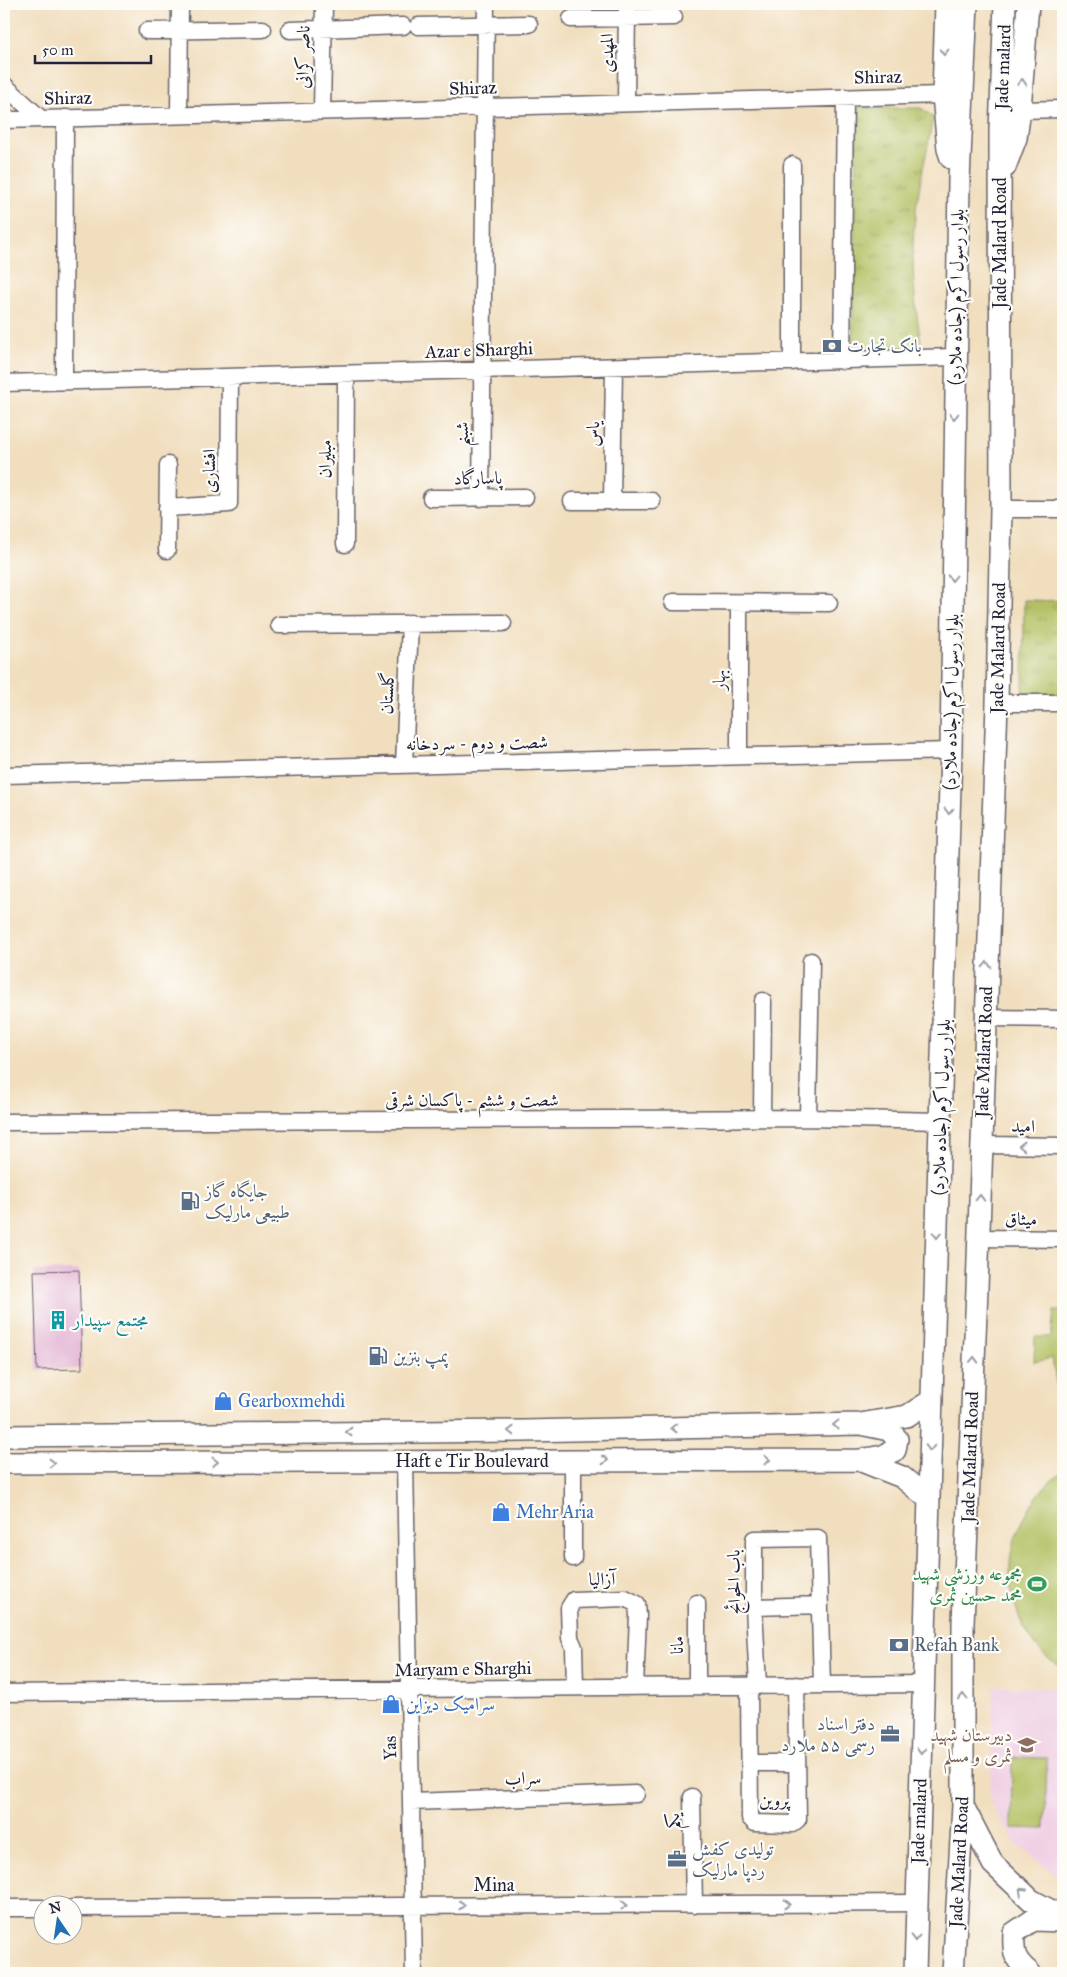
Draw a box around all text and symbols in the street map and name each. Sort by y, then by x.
street label: Jade malard [990,24,1016,112]
street label: ناصر کرانی [291,25,316,89]
scale bar [35,32,151,64]
street label: المهدی [596,33,618,73]
text: 50 m [42,41,74,59]
one-way arrow [939,49,950,57]
street label: Shiraz [854,66,902,88]
street label: Shiraz [449,76,497,100]
one-way arrow [1017,77,1028,85]
street label: Shiraz [44,87,92,109]
street label: Jade Malard Road [989,177,1012,311]
street label: بلوار رسول اکرم (جاده ملارد) [943,209,974,386]
bank icon: بانک تجارت [821,335,843,357]
place label: بانک تجارت [847,335,922,357]
street label: Azar e Sharghi [424,337,533,364]
one-way arrow [949,412,959,420]
street label: یاس [582,420,604,447]
street label: شبنم [451,421,480,447]
street label: مبلیران [314,439,336,479]
street label: افشاری [198,449,220,493]
street label: پاسارگاد [454,467,504,491]
one-way arrow [947,574,958,582]
street label: Jade Malard Road [986,582,1011,716]
street label: بلوار رسول اکرم (جاده ملارد) [938,614,969,791]
street label: بهار [708,670,731,692]
street label: گلستان [375,671,399,715]
street label: شصت و دوم - سردخانه [406,731,548,760]
one-way arrow [944,807,954,815]
one-way arrow [982,961,992,968]
street label: Jade Malard Road [971,986,998,1120]
street label: بلوار رسول اکرم (جاده ملارد) [927,1018,960,1196]
street label: شصت و ششم - پاکسان شرقی [385,1089,559,1118]
street label: امید [1011,1115,1035,1137]
one-way arrow [1018,1140,1026,1151]
place label: جایگاه گاز طبیعی مارلیک [203,1179,290,1225]
fuel station icon: جایگاه گاز طبیعی مارلیک [179,1190,201,1212]
one-way arrow [975,1193,985,1201]
street label: میثاق [1005,1208,1037,1230]
one-way arrow [932,1232,942,1240]
building icon: مجتمع سپیدار [47,1309,69,1331]
place label: مجتمع سپیدار [71,1309,148,1336]
fuel station icon: پمپ بنزین [367,1345,389,1367]
place label: پمپ بنزین [393,1345,448,1370]
one-way arrow [969,1356,980,1364]
shop icon: Gearboxmehdi [212,1390,234,1412]
place label: Gearboxmehdi [238,1390,345,1412]
street label: Jade Malard Road [957,1391,984,1525]
one-way arrow [832,1420,840,1430]
one-way arrow [669,1423,677,1433]
one-way arrow [507,1426,514,1436]
one-way arrow [344,1427,352,1437]
one-way arrow [925,1445,935,1453]
street label: Haft e Tir Boulevard [395,1450,549,1472]
one-way arrow [602,1455,609,1465]
one-way arrow [764,1455,772,1465]
one-way arrow [212,1457,219,1467]
one-way arrow [49,1458,57,1468]
shop icon: Mehr Aria [490,1501,512,1523]
place label: Mehr Aria [516,1501,594,1523]
street label: باب الحوائج [722,1549,751,1615]
place label: مجموعه ورزشی شهید محمد حسین ثمری [913,1563,1022,1607]
street label: آزالیا [588,1568,618,1590]
sports icon: مجموعه ورزشی شهید محمد حسین ثمری [1026,1573,1048,1595]
bank icon: Refah Bank [888,1634,910,1656]
place label: Refah Bank [914,1634,1000,1656]
street label: مانا [666,1636,688,1654]
street label: Maryam e Sharghi [394,1657,532,1682]
shop icon: سرامیک دیزاین [380,1693,402,1715]
place label: سرامیک دیزاین [406,1693,495,1716]
one-way arrow [958,1693,968,1701]
place label: دفتر اسناد رسمی ۵۵ ملارد [781,1713,875,1757]
office icon: دفتر اسناد رسمی ۵۵ ملارد [879,1723,901,1745]
place label: دبیرستان شهید ثمری و مسلم [930,1724,1012,1774]
school or university icon: دبیرستان شهید ثمری و مسلم [1016,1734,1038,1756]
street label: Yas [379,1736,401,1760]
one-way arrow [915,1747,926,1755]
street label: سراب [504,1766,542,1791]
street label: Jade malard [906,1778,932,1866]
street label: پروین [759,1789,791,1811]
street label: Jade Malard Road [944,1796,974,1930]
street label: یکم [662,1811,690,1829]
place label: تولیدی کفش ردپا مارلیک [692,1838,774,1883]
office icon: تولیدی کفش ردپا مارلیک [666,1848,688,1870]
street label: Mina [474,1874,515,1896]
one-way arrow [1019,1888,1028,1897]
north arrow [32,1894,82,1944]
text: N [47,1898,63,1917]
one-way arrow [784,1899,791,1909]
one-way arrow [458,1900,466,1910]
one-way arrow [621,1900,629,1910]
one-way arrow [910,1935,921,1943]

